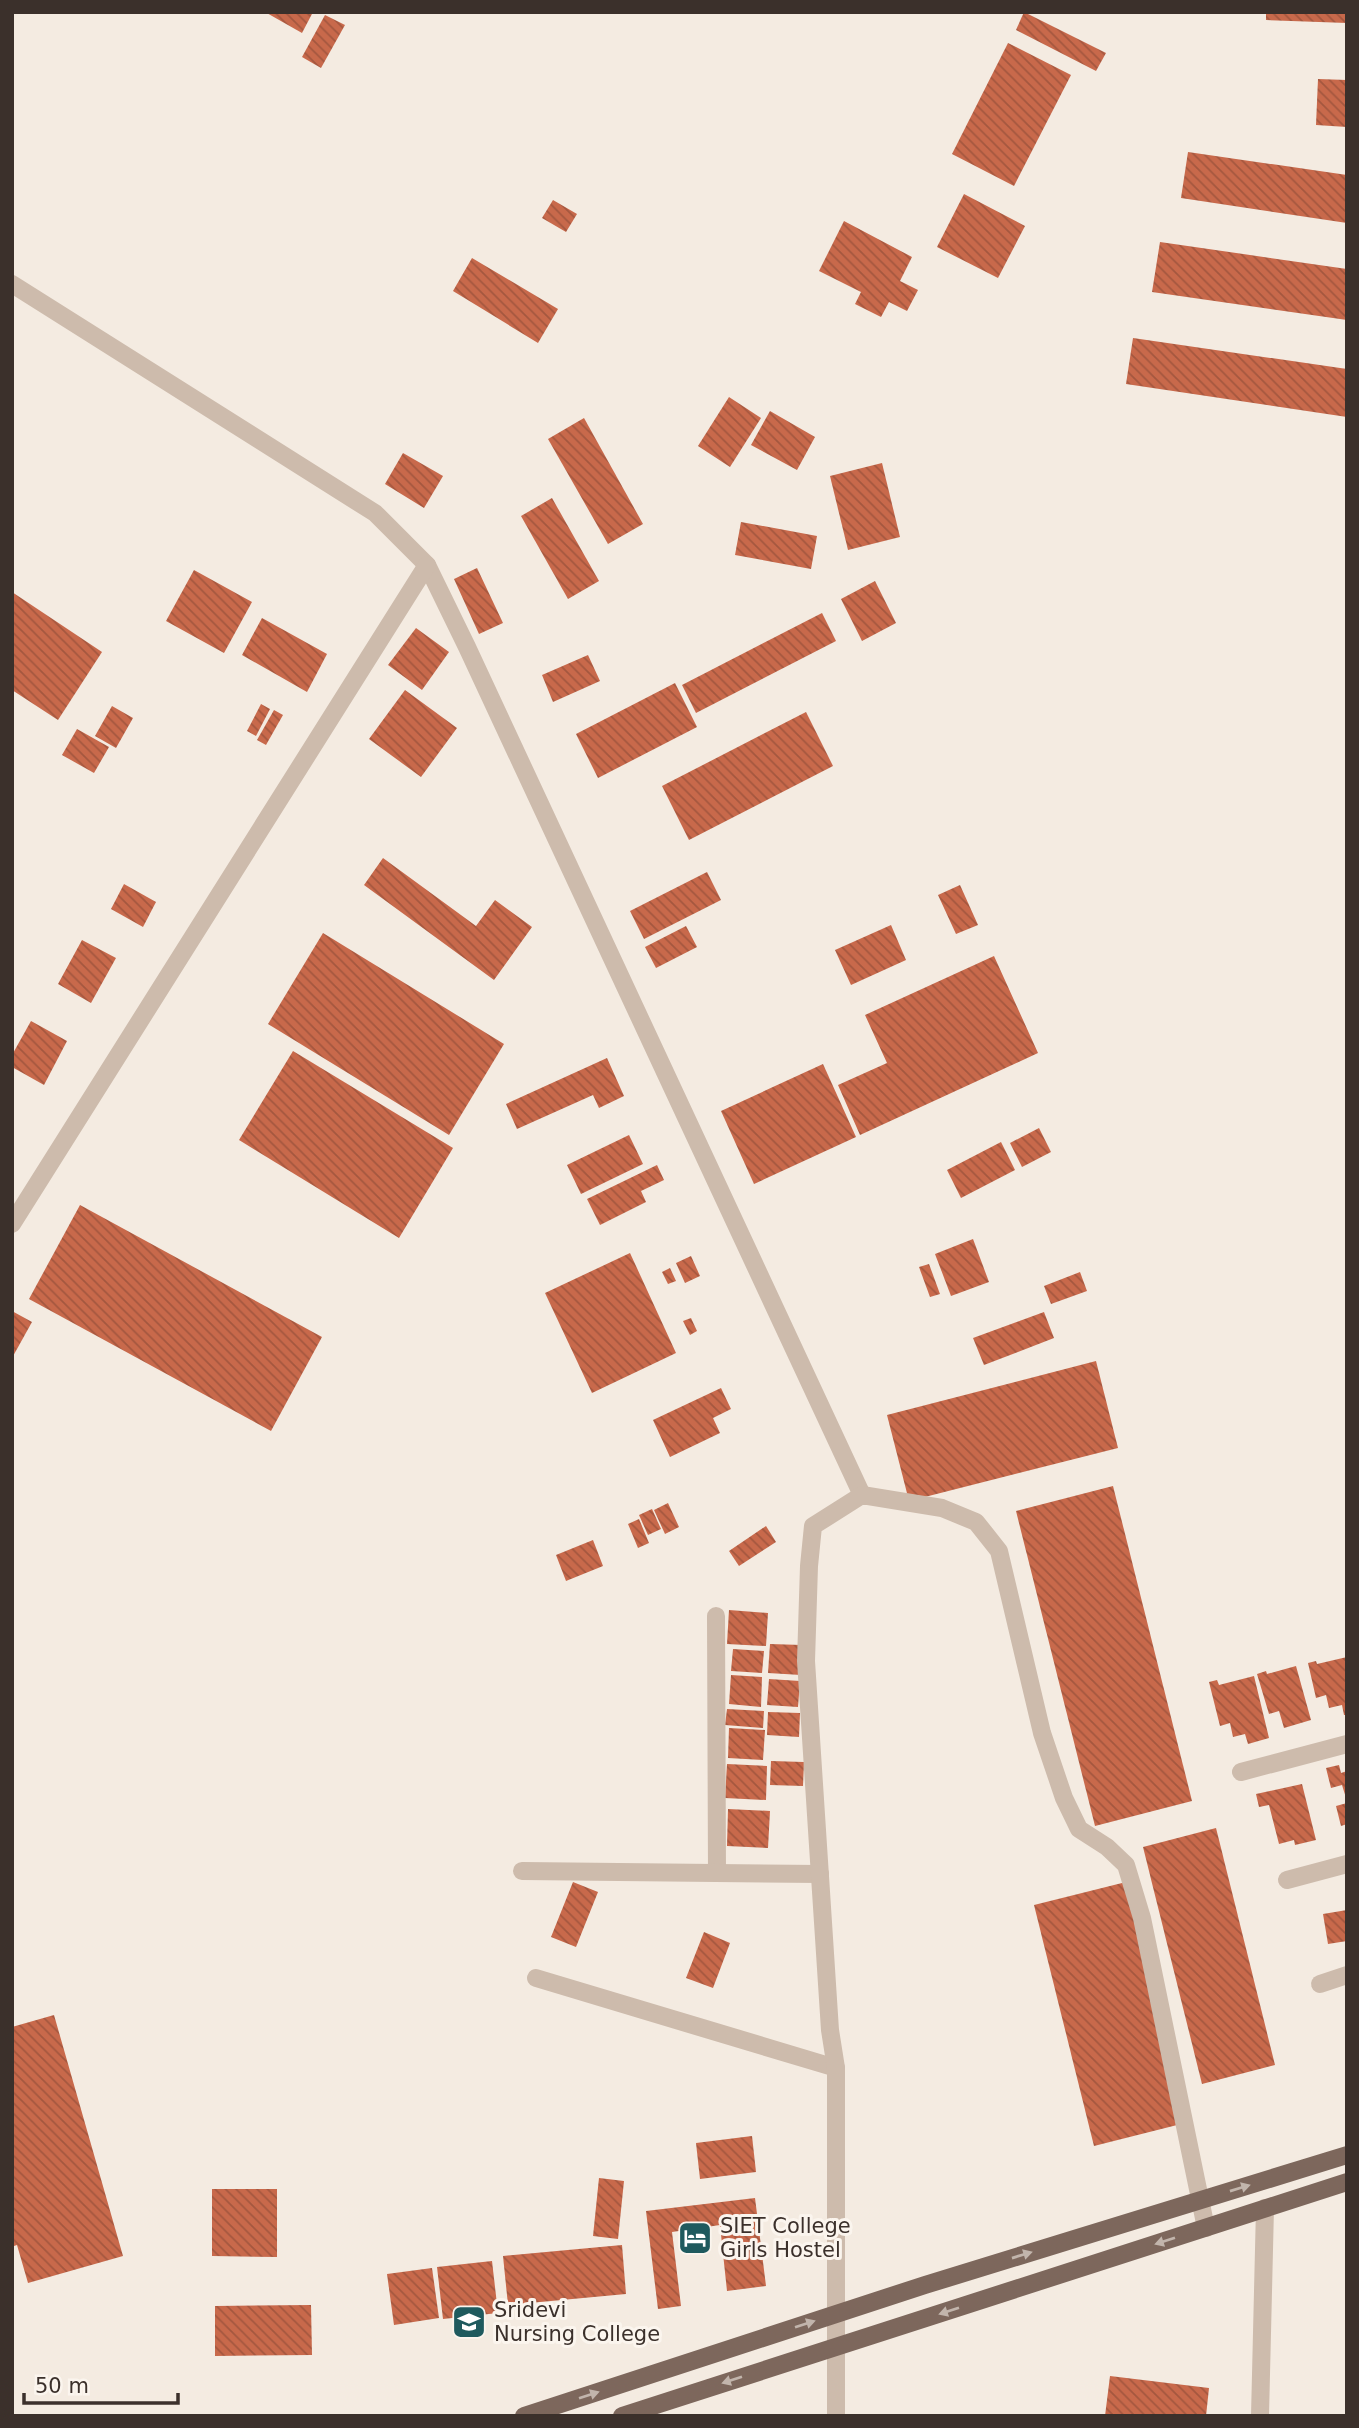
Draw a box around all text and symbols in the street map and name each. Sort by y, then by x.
one-way arrow [1229,2182,1250,2193]
place label: SIET College Girls Hostel [720,2214,851,2262]
hotel icon: SIET College Girls Hostel [676,2219,714,2257]
one-way arrow [1155,2236,1176,2247]
one-way arrow [1012,2249,1033,2259]
place label: Sridevi Nursing College [494,2298,660,2346]
school or university icon: Sridevi Nursing College [450,2303,488,2341]
one-way arrow [938,2306,959,2316]
one-way arrow [795,2319,816,2329]
scale bar [24,2362,178,2406]
text: 50 m [35,2374,89,2398]
one-way arrow [722,2376,743,2386]
one-way arrow [579,2389,600,2399]

